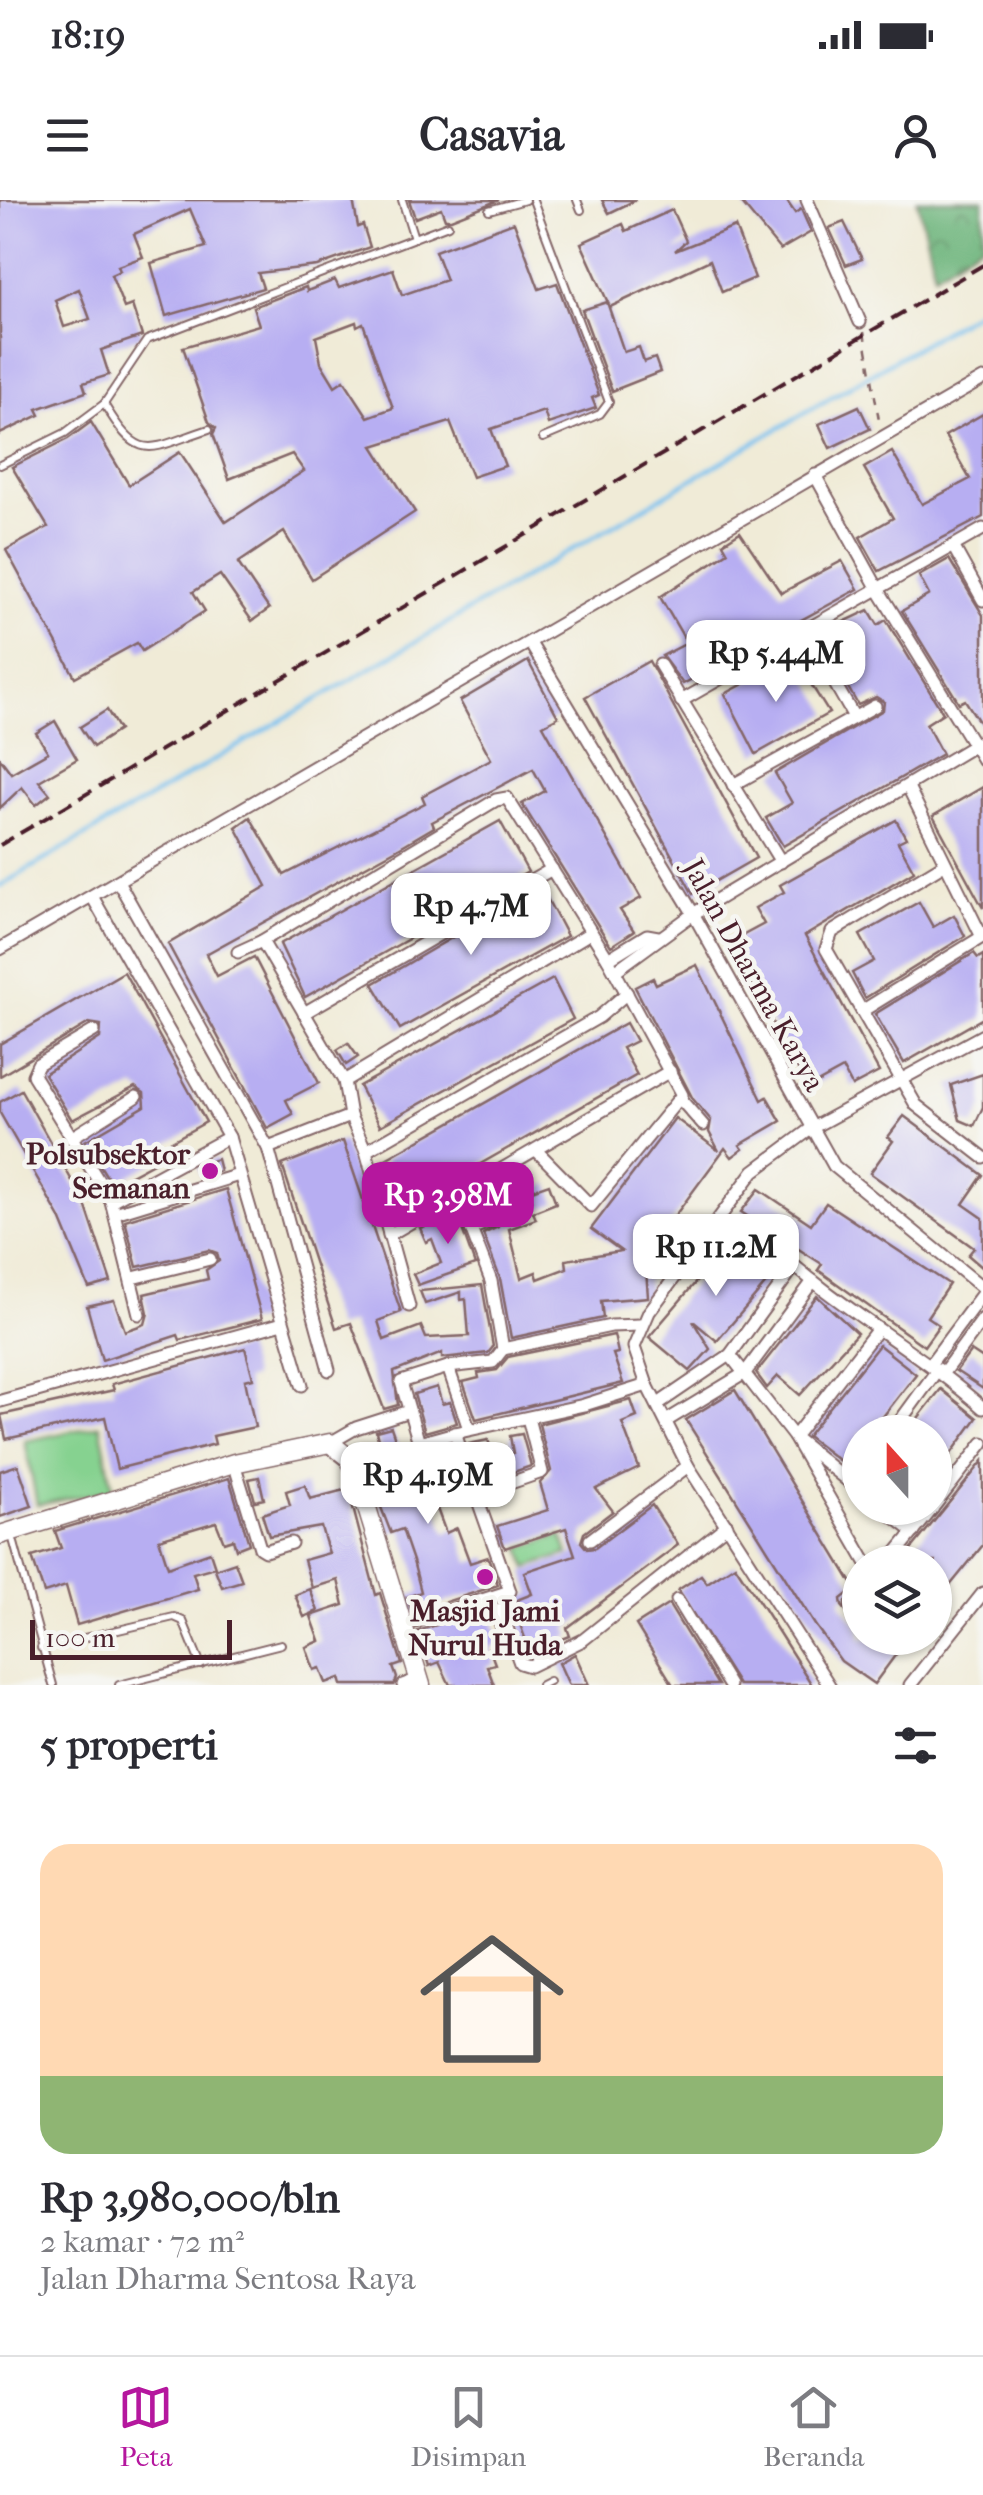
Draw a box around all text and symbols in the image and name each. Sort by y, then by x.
text: 18:19 [50,13,125,58]
icon: menu [40,108,95,163]
icon: person [888,108,943,163]
text: Casavia [419,109,564,162]
pin: Rp 5.44M [673,620,879,705]
text: Rp 5.44M [708,634,844,671]
street label: Jalan Dharma Karya [674,851,833,1099]
pin: Rp 4.7M [379,873,563,958]
text: Rp 4.7M [413,887,529,924]
place label: Polsubsektor Semanan [26,1137,191,1206]
marker: Polsubsektor Semanan [199,1160,221,1182]
pin: Rp 3.98M [345,1162,551,1247]
text: Rp 3.98M [384,1176,512,1213]
pin: Rp 11.2M [613,1214,819,1299]
text: Rp 11.2M [655,1228,777,1265]
north arrow [842,1415,952,1525]
map controls [842,1415,952,1655]
pin: Rp 4.19M [325,1442,531,1527]
text: Rp 4.19M [363,1456,493,1493]
button: layers [842,1545,952,1655]
marker: Masjid Jami Nurul Huda [474,1566,496,1588]
place label: Masjid Jami Nurul Huda [408,1594,563,1663]
scale bar [30,1615,232,1660]
text: 100 m [45,1621,115,1654]
icon: filters [888,1718,943,1773]
text: 5 properti [40,1721,218,1770]
icon: home [402,1909,582,2089]
text: Rp 3,980,000/bln [40,2174,340,2223]
text: 2 kamar · 72 m² [40,2223,244,2260]
text: Jalan Dharma Sentosa Raya [40,2260,416,2297]
tab: Peta [118,2380,173,2473]
tab: Disimpan [410,2380,526,2473]
tab: Beranda [763,2380,865,2473]

